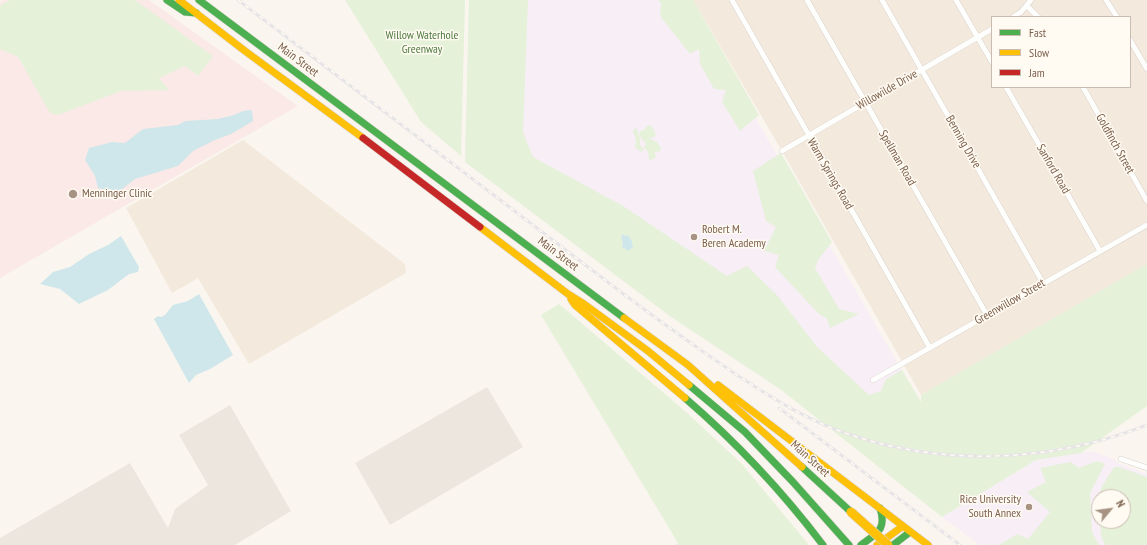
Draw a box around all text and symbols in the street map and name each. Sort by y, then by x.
legend [991,16,1131,88]
text: Fast [1029,25,1046,40]
park label: Willow Waterhole Greenway [385,29,459,57]
street label: Main Street [275,40,321,80]
text: Slow [1029,45,1049,60]
text: Jam [1029,65,1045,80]
street label: Willowilde Drive [854,67,920,113]
street label: Goldfinch Street [1093,111,1137,177]
street label: Benning Drive [942,113,984,171]
street label: Spellman Road [875,128,919,188]
street label: Warm Springs Road [804,136,856,212]
street label: Sanford Road [1033,142,1073,196]
place label: Menninger Clinic [82,187,152,201]
marker: Menninger Clinic [67,188,79,200]
place label: Robert M. Beren Academy [702,223,766,251]
marker: Robert M. Beren Academy [689,232,699,242]
street label: Main Street [535,234,581,274]
street label: Greenwillow Street [972,276,1048,328]
street label: Main Street [787,438,833,480]
north arrow [1091,489,1131,529]
place label: Rice University South Annex [960,493,1021,521]
text: N [1113,498,1128,510]
marker: Rice University South Annex [1024,502,1034,512]

